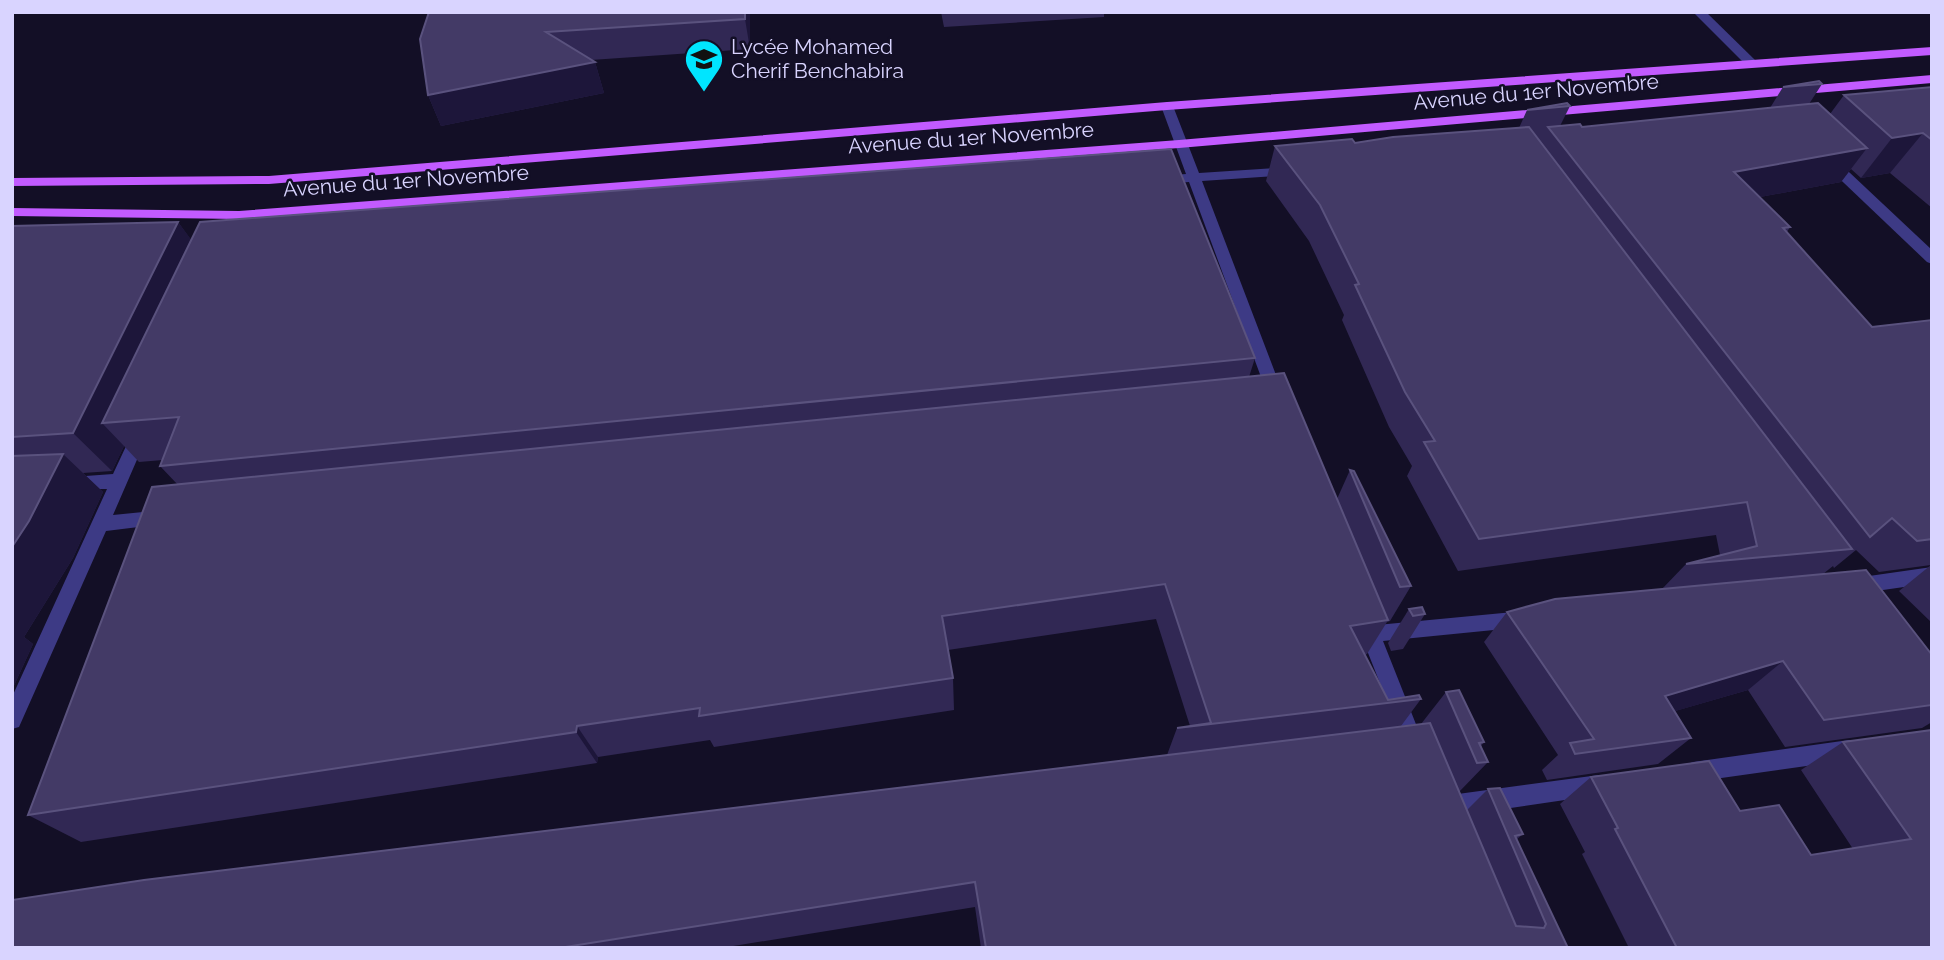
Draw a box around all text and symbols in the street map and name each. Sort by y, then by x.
place label: Lycée Mohamed Cherif Benchabira [731,34,904,83]
school or university icon: Lycée Mohamed Cherif Benchabira [683,38,725,93]
street label: Avenue du 1er Novembre [1412,68,1660,115]
street label: Avenue du 1er Novembre [847,116,1095,159]
street label: Avenue du 1er Novembre [282,159,530,202]

